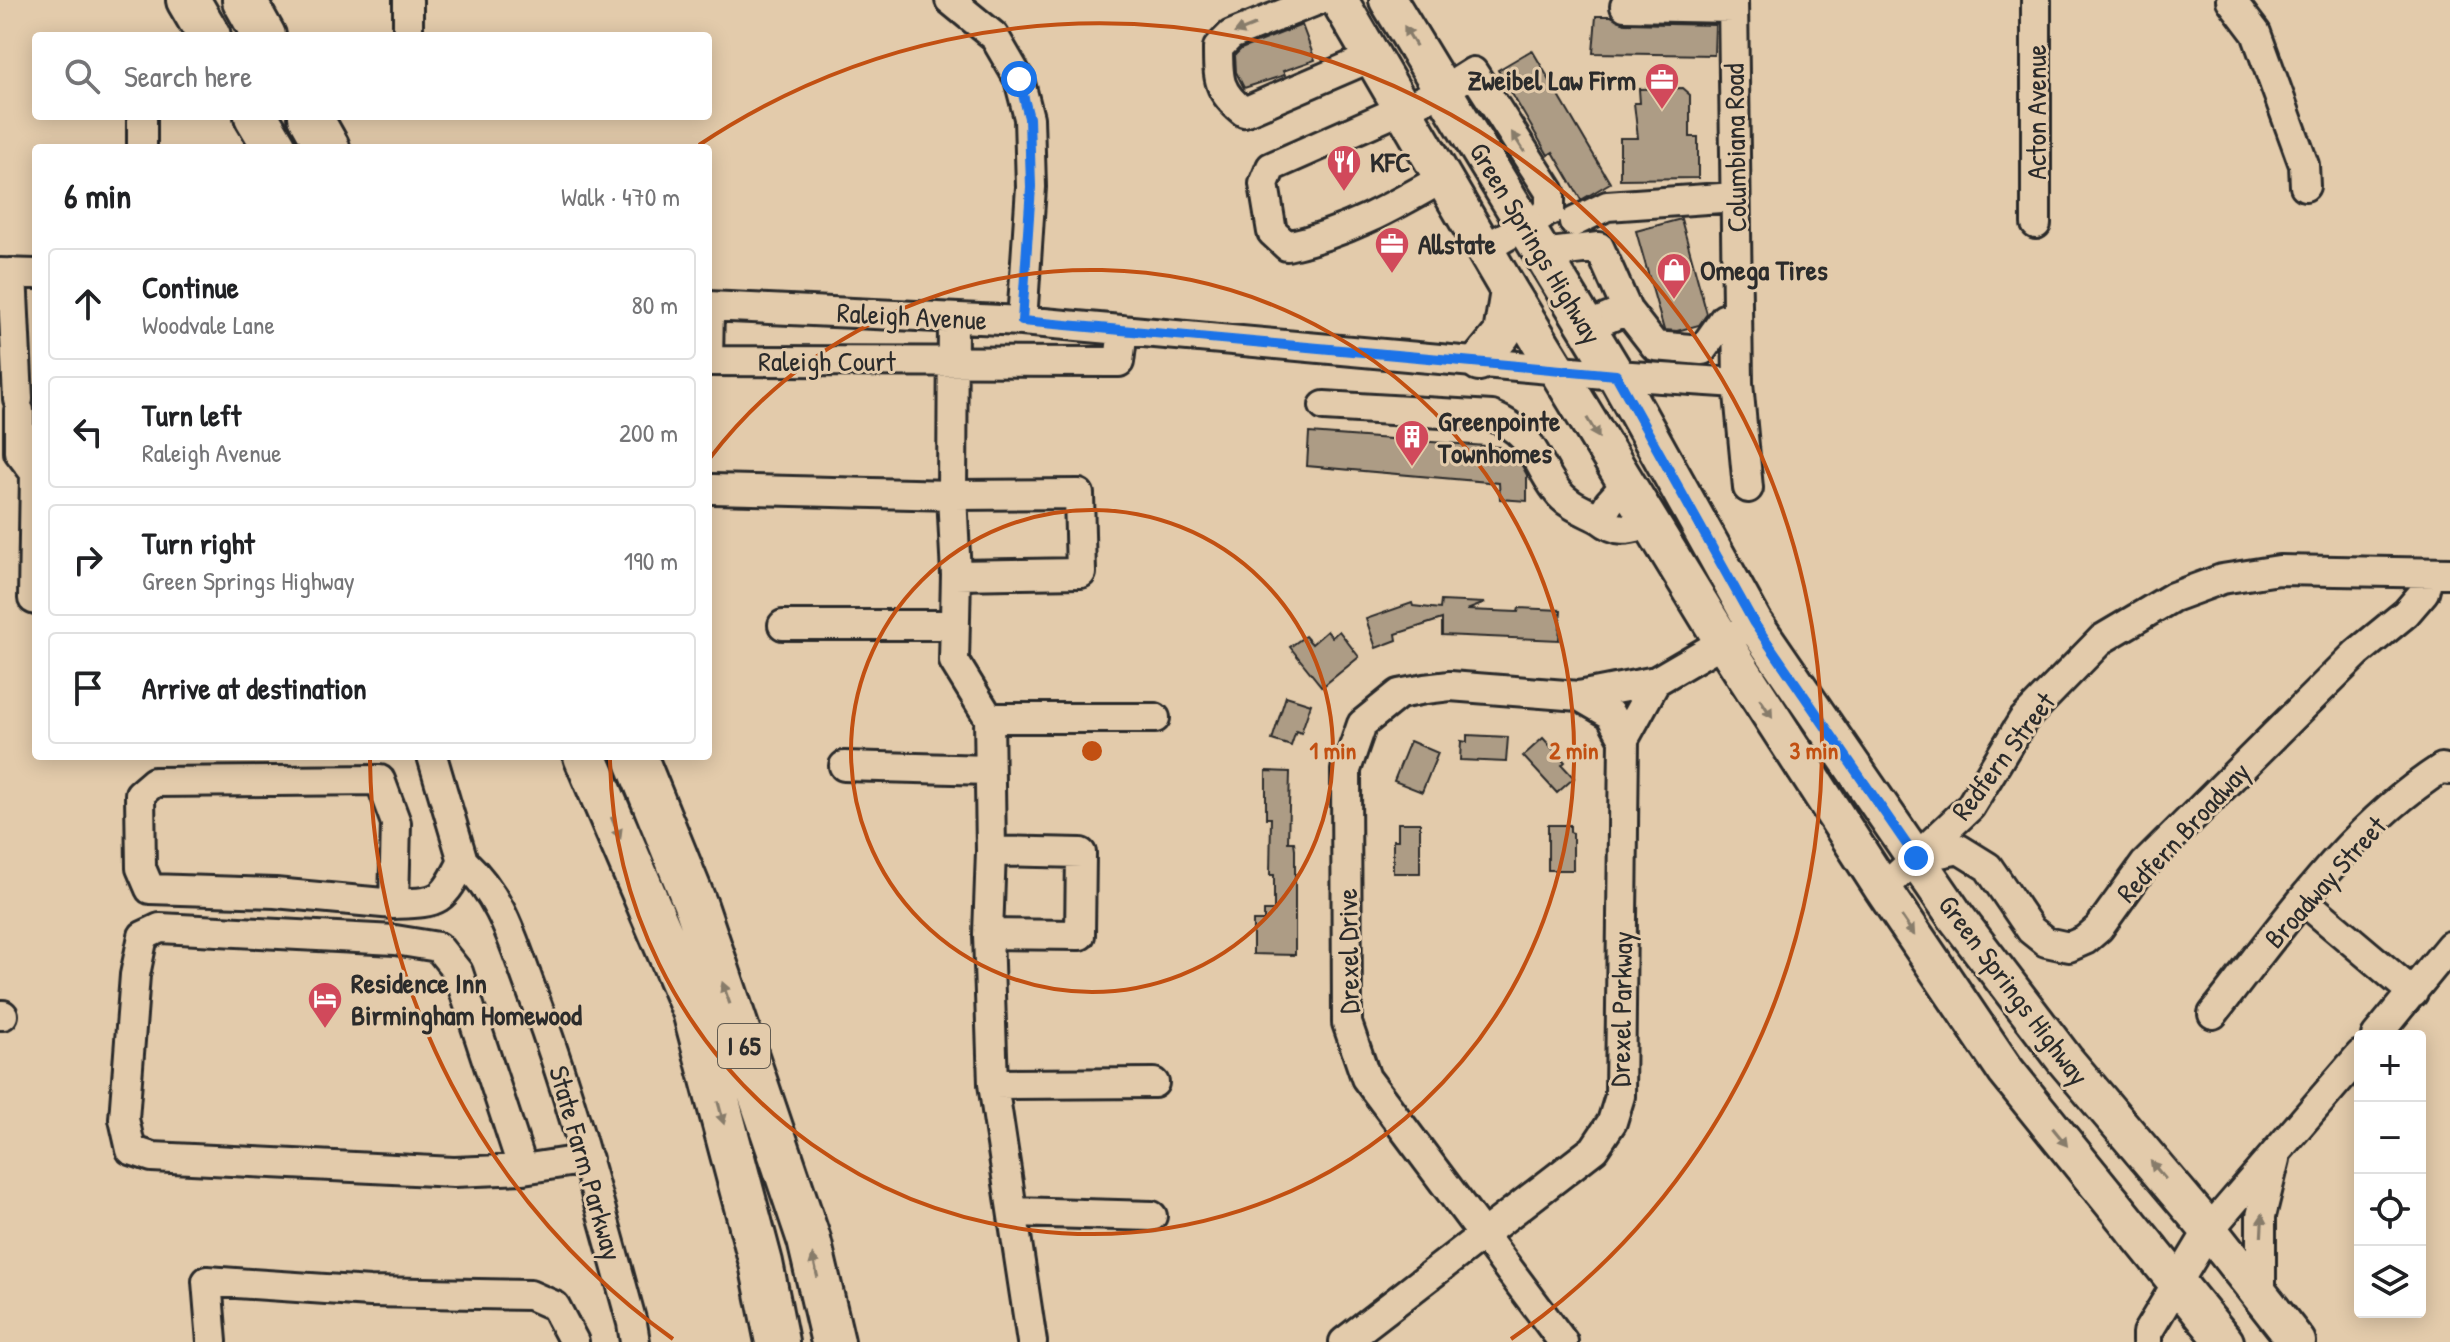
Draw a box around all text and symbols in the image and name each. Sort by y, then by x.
one-way arrow [1233,23,1257,36]
one-way arrow [1403,25,1417,47]
search box [32,32,712,120]
street label: Acton Avenue [2017,44,2055,180]
icon: search [60,54,104,98]
text: Search here [124,56,252,96]
route start [1001,61,1037,97]
place label: Zweibel Law Firm [1467,61,1636,99]
office icon: Zweibel Law Firm [1643,61,1681,111]
street label: Columbiana Road [1715,63,1755,233]
one-way arrow [1511,132,1526,153]
street label: Green Springs Highway [1461,135,1611,351]
restaurant icon: KFC [1325,143,1363,193]
place label: KFC [1370,143,1411,181]
text: 6 min [64,173,132,219]
text: Walk · 470 m [561,179,680,214]
office icon: Allstate [1373,225,1411,275]
place label: Allstate [1418,225,1497,263]
shop icon: Omega Tires [1655,251,1693,301]
place label: Omega Tires [1700,251,1828,290]
text: Continue [142,267,239,307]
icon: ahead [66,282,110,326]
text: 80 m [631,287,678,322]
street label: Raleigh Avenue [836,293,988,339]
text: Woodvale Lane [142,307,275,342]
street label: Raleigh Court [758,342,896,380]
text: Turn left [142,395,241,435]
place label: Greenpointe Townhomes [1437,402,1561,472]
icon: left [66,410,110,454]
text: 200 m [619,415,678,450]
one-way arrow [1586,417,1600,439]
building icon: Greenpointe Townhomes [1393,418,1431,468]
text: Raleigh Avenue [142,435,282,470]
text: Turn right [142,523,255,563]
icon: right [66,538,110,582]
text: 190 m [624,543,678,578]
text: Green Springs Highway [142,563,355,598]
icon: arrive [66,666,110,710]
text: Arrive at destination [142,668,367,708]
street label: Redfern Street [1942,684,2064,828]
one-way arrow [1759,698,1774,719]
text: 1 min [1310,734,1357,766]
text: 2 min [1549,734,1599,766]
text: 3 min [1790,734,1839,766]
centre of rings [1078,737,1106,765]
street label: Redfern Broadway [2108,753,2258,911]
street label: Broadway Street [2255,807,2395,956]
one-way arrow [609,816,622,840]
route end [1898,840,1934,876]
street label: Green Springs Highway [1930,887,2098,1093]
street label: Drexel Drive [1328,888,1368,1014]
one-way arrow [1900,916,1915,937]
street label: Drexel Parkway [1601,931,1641,1087]
place label: Residence Inn Birmingham Homewood [351,964,582,1035]
hotel icon: Residence Inn Birmingham Homewood [306,980,344,1030]
one-way arrow [719,980,731,1004]
road number: I 65 [718,1024,770,1068]
map controls [2354,1030,2426,1318]
button: + [2354,1030,2426,1102]
street label: State Farm Parkway [540,1061,632,1265]
one-way arrow [715,1101,727,1126]
button: − [2354,1102,2426,1174]
one-way arrow [2051,1127,2067,1147]
one-way arrow [2150,1161,2167,1181]
button: locate [2354,1174,2426,1246]
one-way arrow [2256,1212,2269,1237]
button: layers [2354,1246,2426,1318]
one-way arrow [809,1253,821,1278]

